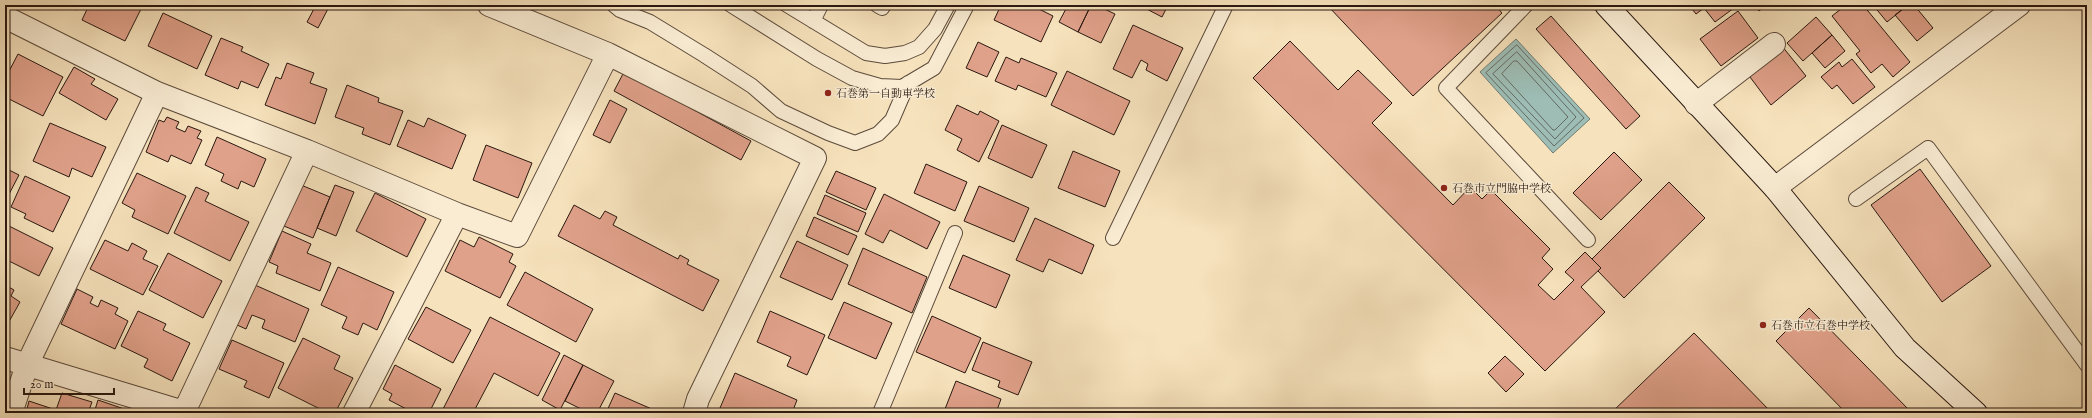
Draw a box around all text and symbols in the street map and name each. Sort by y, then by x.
place label: 石巻第一自動車学校 [836,87,935,101]
marker: 石巻第一自動車学校 [823,88,833,98]
place label: 石巻市立門脇中学校 [1452,182,1551,196]
marker: 石巻市立門脇中学校 [1439,183,1449,193]
place label: 石巻市立石巻中学校 [1771,319,1870,333]
marker: 石巻市立石巻中学校 [1758,320,1768,330]
scale bar [24,370,114,396]
text: 20 m [30,377,53,392]

